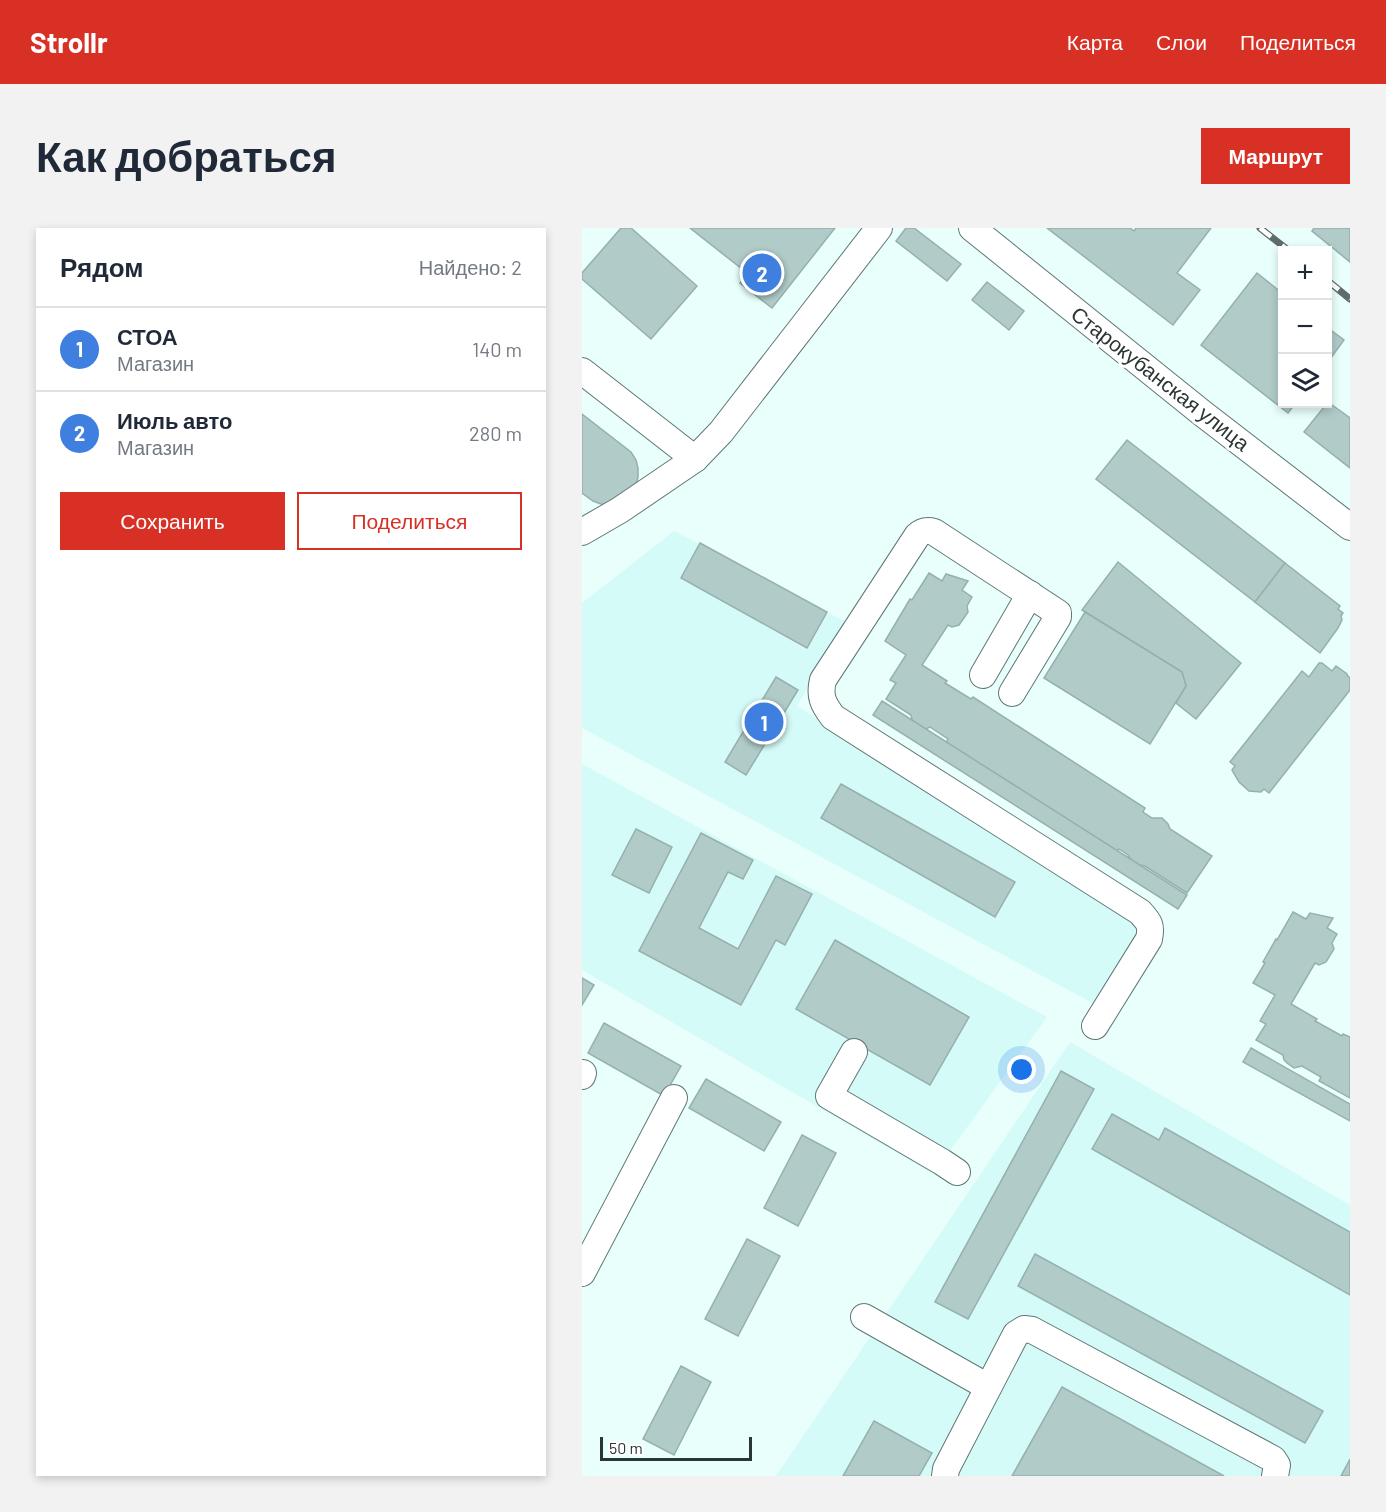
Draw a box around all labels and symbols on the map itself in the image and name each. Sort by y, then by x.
pin: 2 [742,250,782,296]
street label: Старокубанская улица [1067,300,1255,455]
pin: 1 [744,700,783,744]
your location [1007,1055,1036,1084]
scale bar [600,1434,752,1462]

